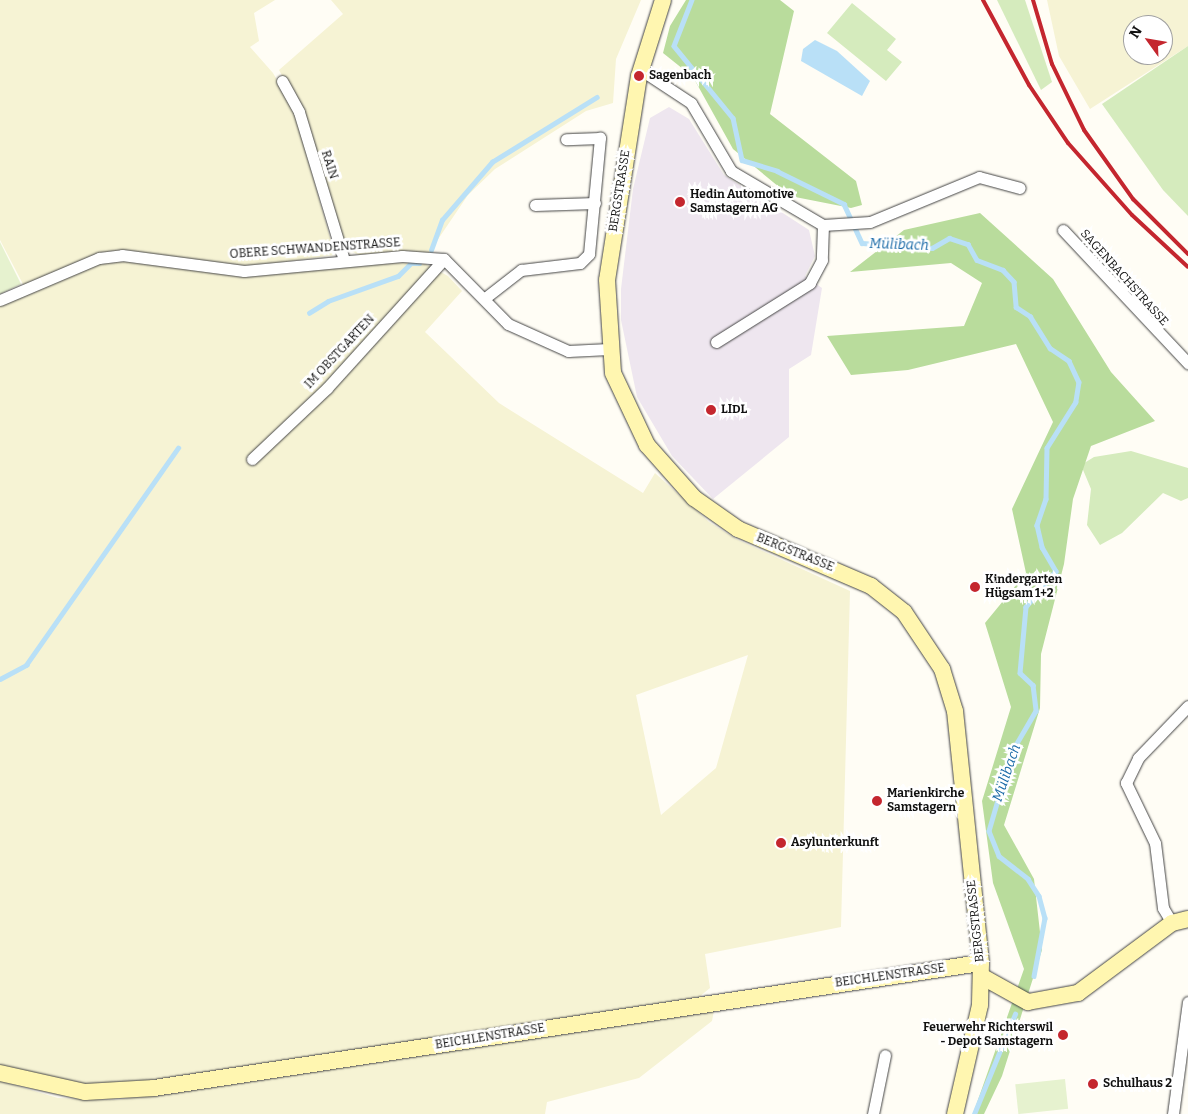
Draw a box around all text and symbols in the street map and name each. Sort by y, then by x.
north arrow [1123,15,1173,65]
text: N [1126,23,1146,41]
place label: Sagenbach [649,69,711,83]
marker: Sagenbach [633,70,645,82]
street label: RAIN [318,149,340,181]
street label: BERGSTRASSE [606,149,634,233]
place label: Hedin Automotive Samstagern AG [690,188,794,216]
marker: Hedin Automotive Samstagern AG [674,196,686,208]
street label: SAGENBACHSTRASSE [1077,227,1171,329]
street label: OBERE SCHWANDENSTRASSE [229,236,401,262]
water label: Mülibach [869,236,929,254]
street label: IM OBSTGARTEN [302,312,378,392]
place label: LIDL [721,403,747,417]
marker: LIDL [705,404,717,416]
street label: BERGSTRASSE [754,531,836,575]
place label: Kindergarten Hügsam 1+2 [985,573,1062,601]
marker: Kindergarten Hügsam 1+2 [969,581,981,593]
water label: Mülibach [989,742,1025,804]
place label: Marienkirche Samstagern [887,787,964,815]
marker: Marienkirche Samstagern [871,795,883,807]
place label: Asylunterkunft [791,836,879,850]
marker: Asylunterkunft [775,837,787,849]
street label: BERGSTRASSE [965,879,987,963]
street label: BEICHLENSTRASSE [834,961,946,991]
street label: BEICHLENSTRASSE [434,1021,546,1053]
place label: Feuerwehr Richterswil - Depot Samstagern [923,1021,1053,1049]
marker: Feuerwehr Richterswil - Depot Samstagern [1057,1029,1069,1041]
place label: Schulhaus 2 [1103,1077,1172,1091]
marker: Schulhaus 2 [1087,1078,1099,1090]

